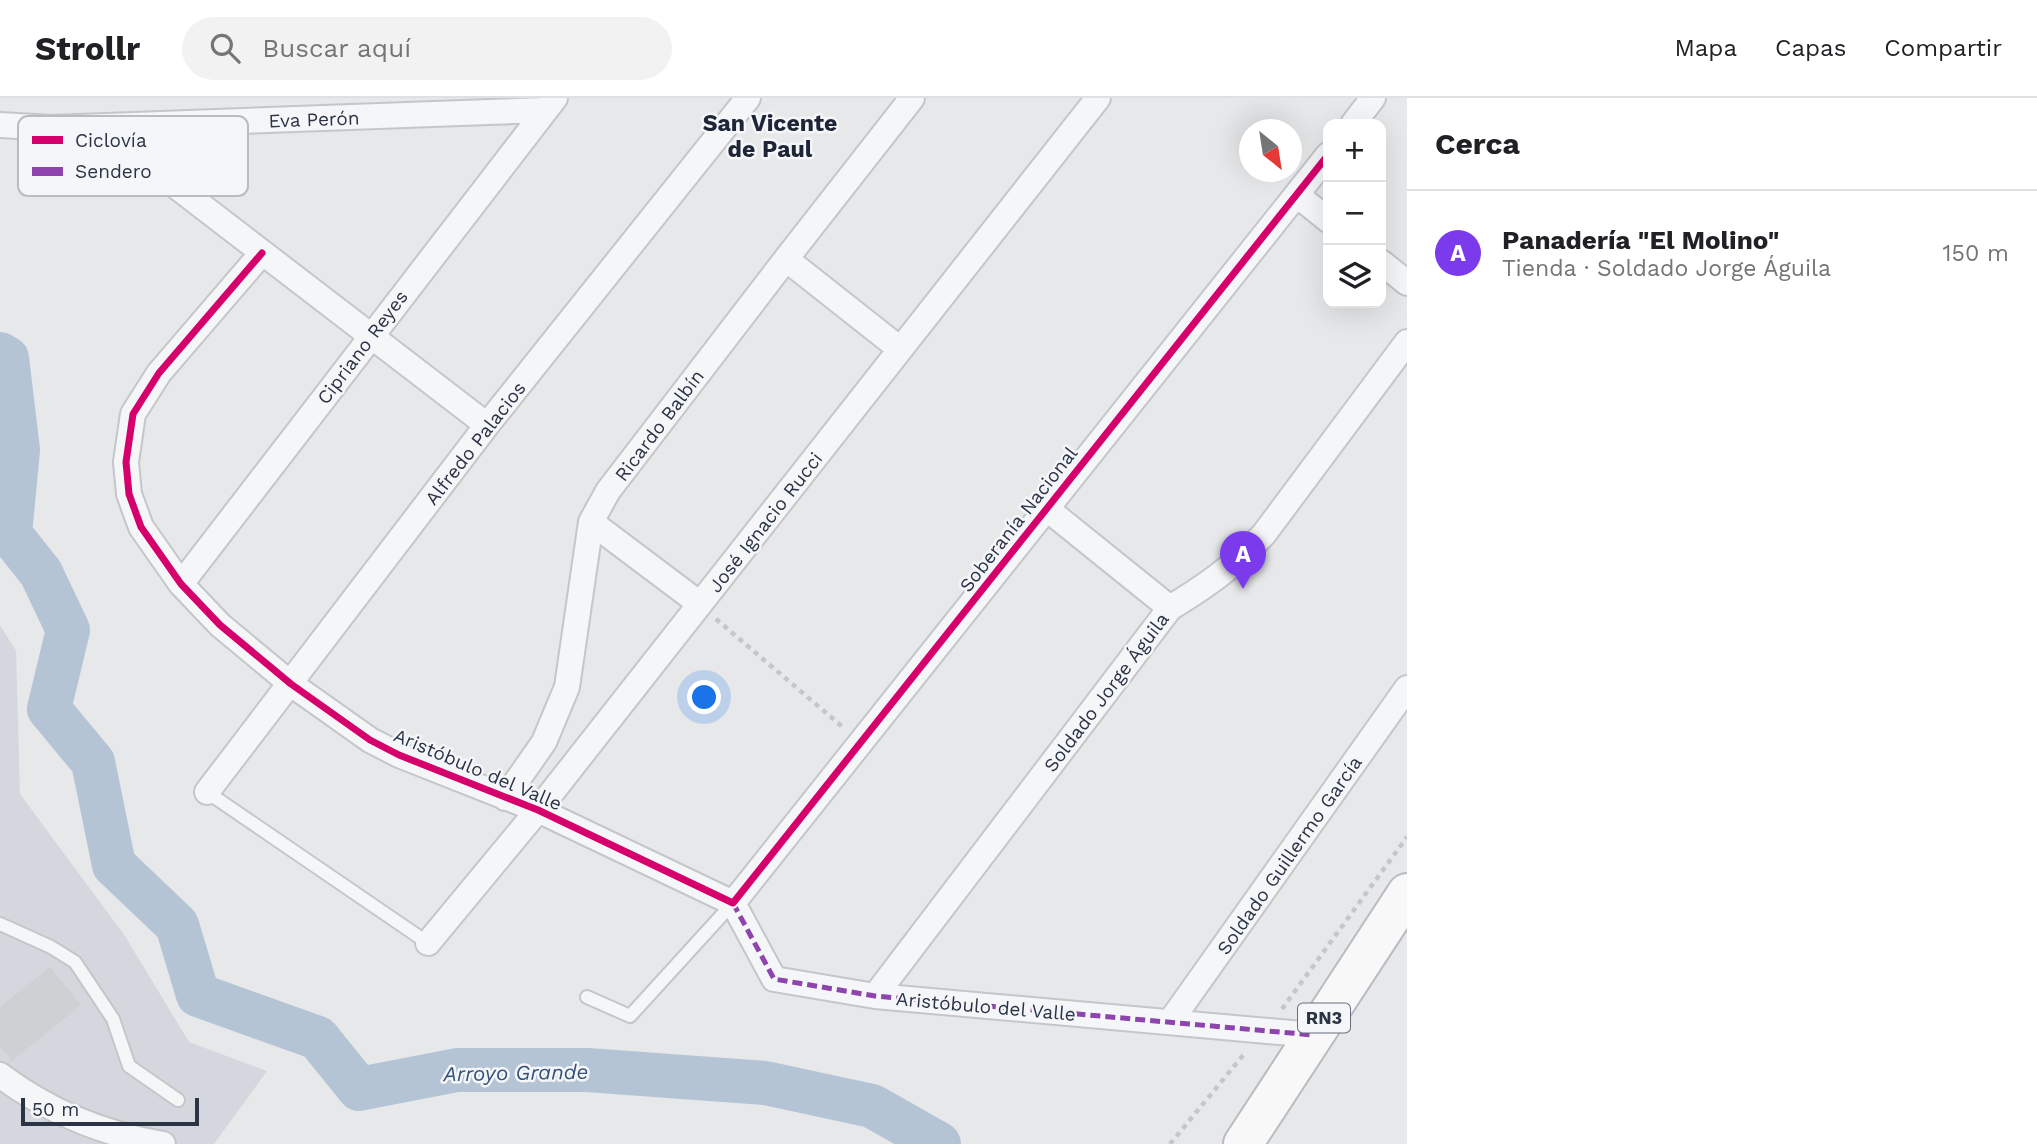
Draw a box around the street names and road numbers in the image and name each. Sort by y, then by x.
street label: Eva Perón [268,106,360,133]
street label: Cipriano Reyes [312,286,413,409]
street label: Ricardo Balbín [610,365,709,486]
street label: Alfredo Palacios [420,377,531,510]
street label: Soberanía Nacional [954,442,1082,597]
street label: José Ignacio Rucci [704,448,827,597]
street label: Soldado Jorge Águila [1039,608,1174,776]
street label: Aristóbulo del Valle [390,724,565,815]
street label: Soldado Guillermo García [1212,751,1367,959]
street label: Aristóbulo del Valle [895,987,1077,1026]
road number: RN3 [1298,1003,1350,1032]

